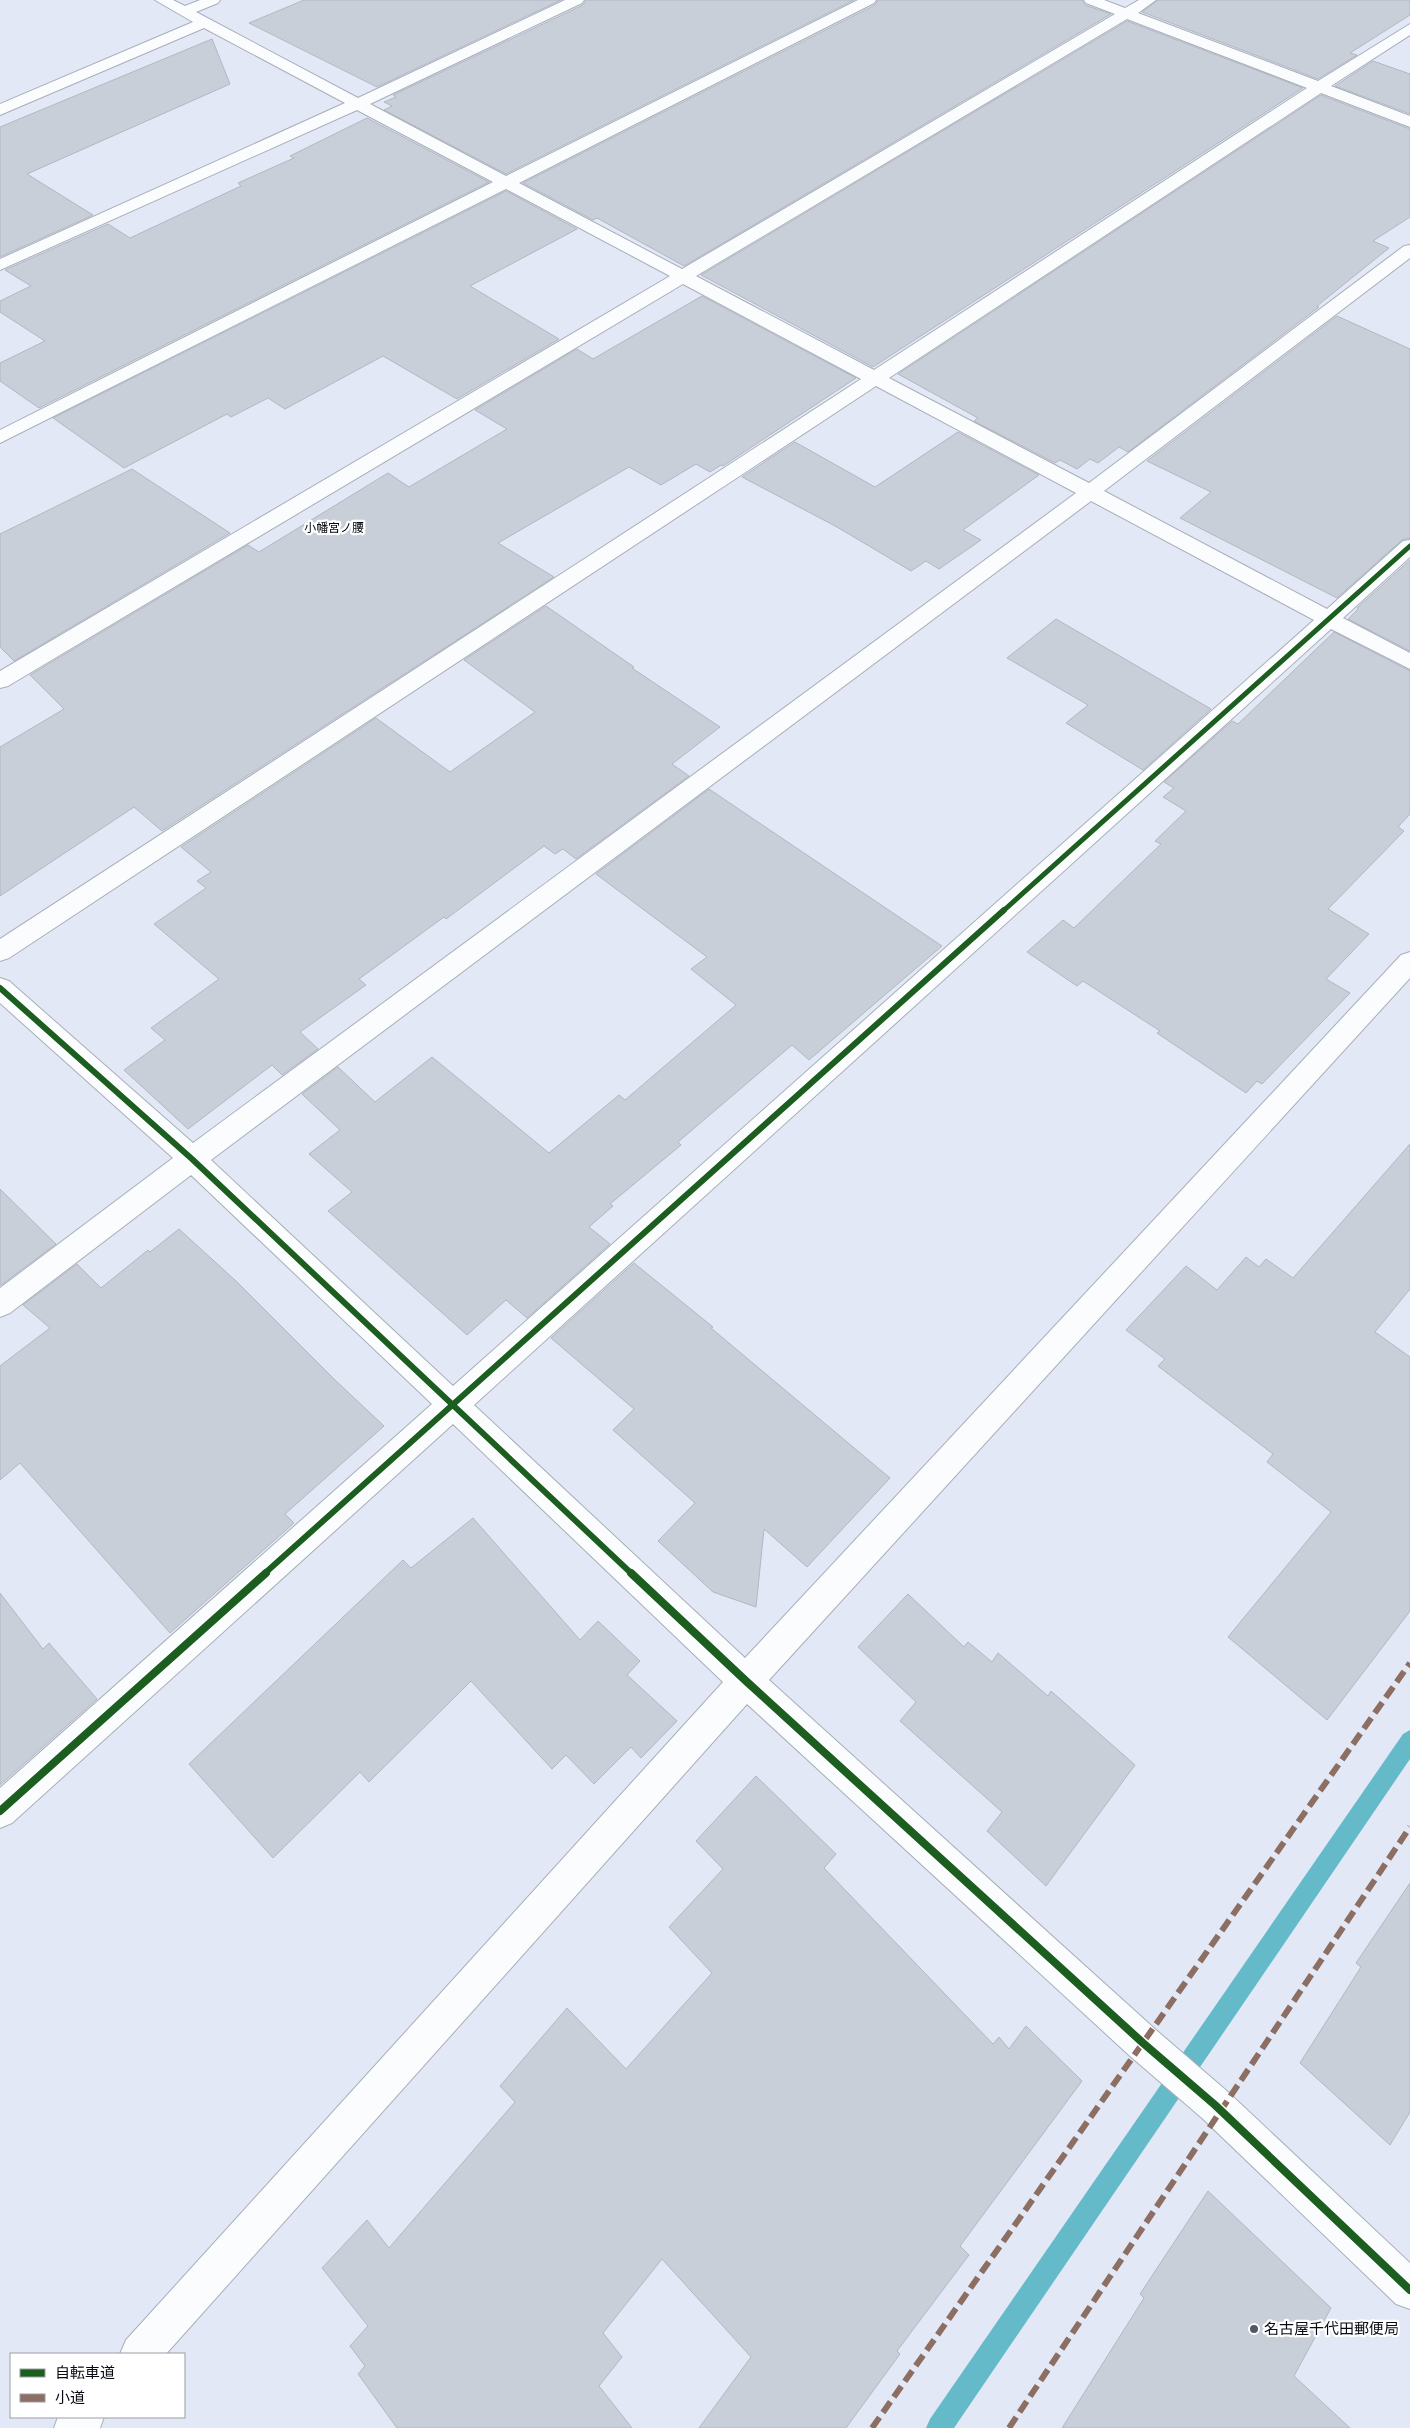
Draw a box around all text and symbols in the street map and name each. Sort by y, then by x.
district label: 小幡宮ノ腰 [304,520,364,535]
place label: 名古屋千代田郵便局 [1264,2319,1399,2338]
marker: 名古屋千代田郵便局 [1248,2323,1260,2335]
legend [10,2353,185,2418]
text: 自転車道 [55,2363,115,2382]
text: 小道 [55,2388,85,2407]

